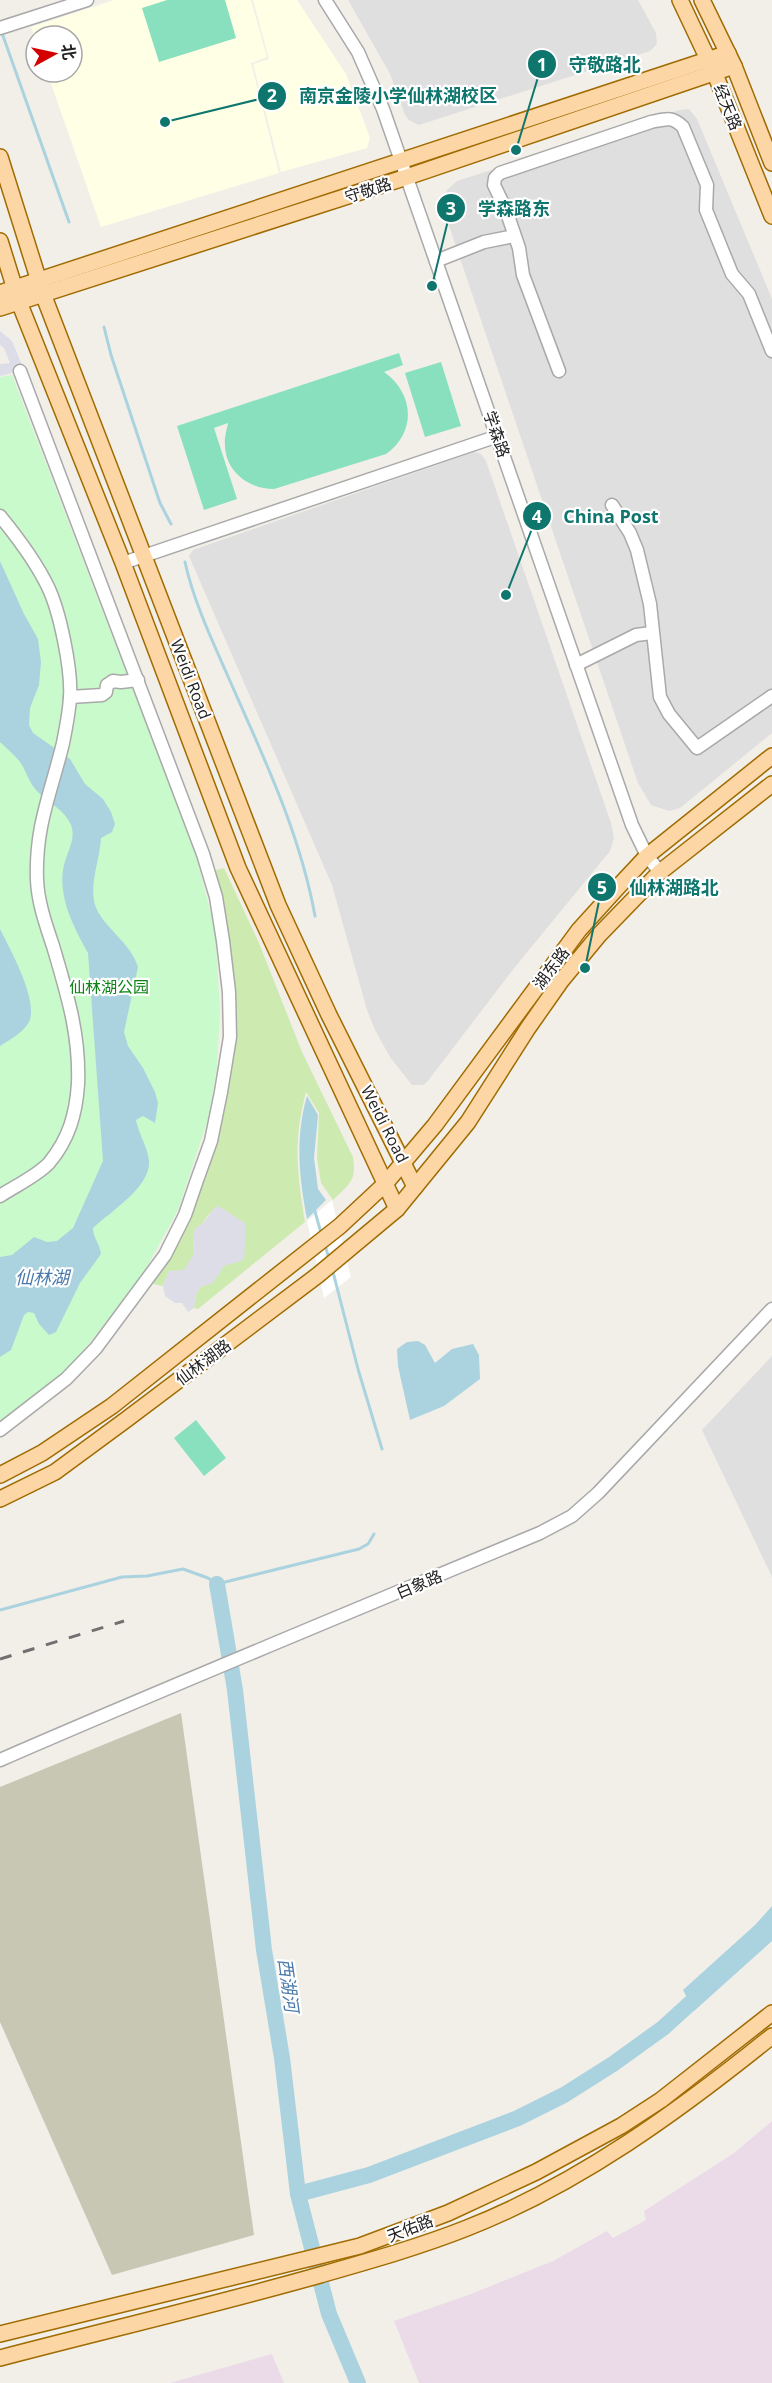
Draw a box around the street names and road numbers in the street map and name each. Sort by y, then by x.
street label: 经天路 [709,81,747,133]
street label: 守敬路 [342,172,394,208]
street label: 学森路 [479,408,515,460]
street label: Weidi Road [166,636,216,722]
street label: 湖东路 [528,942,574,994]
street label: Weidi Road [356,1082,414,1166]
street label: 仙林湖路 [171,1334,235,1390]
street label: 白象路 [393,1564,445,1604]
street label: 天佑路 [384,2209,436,2247]

